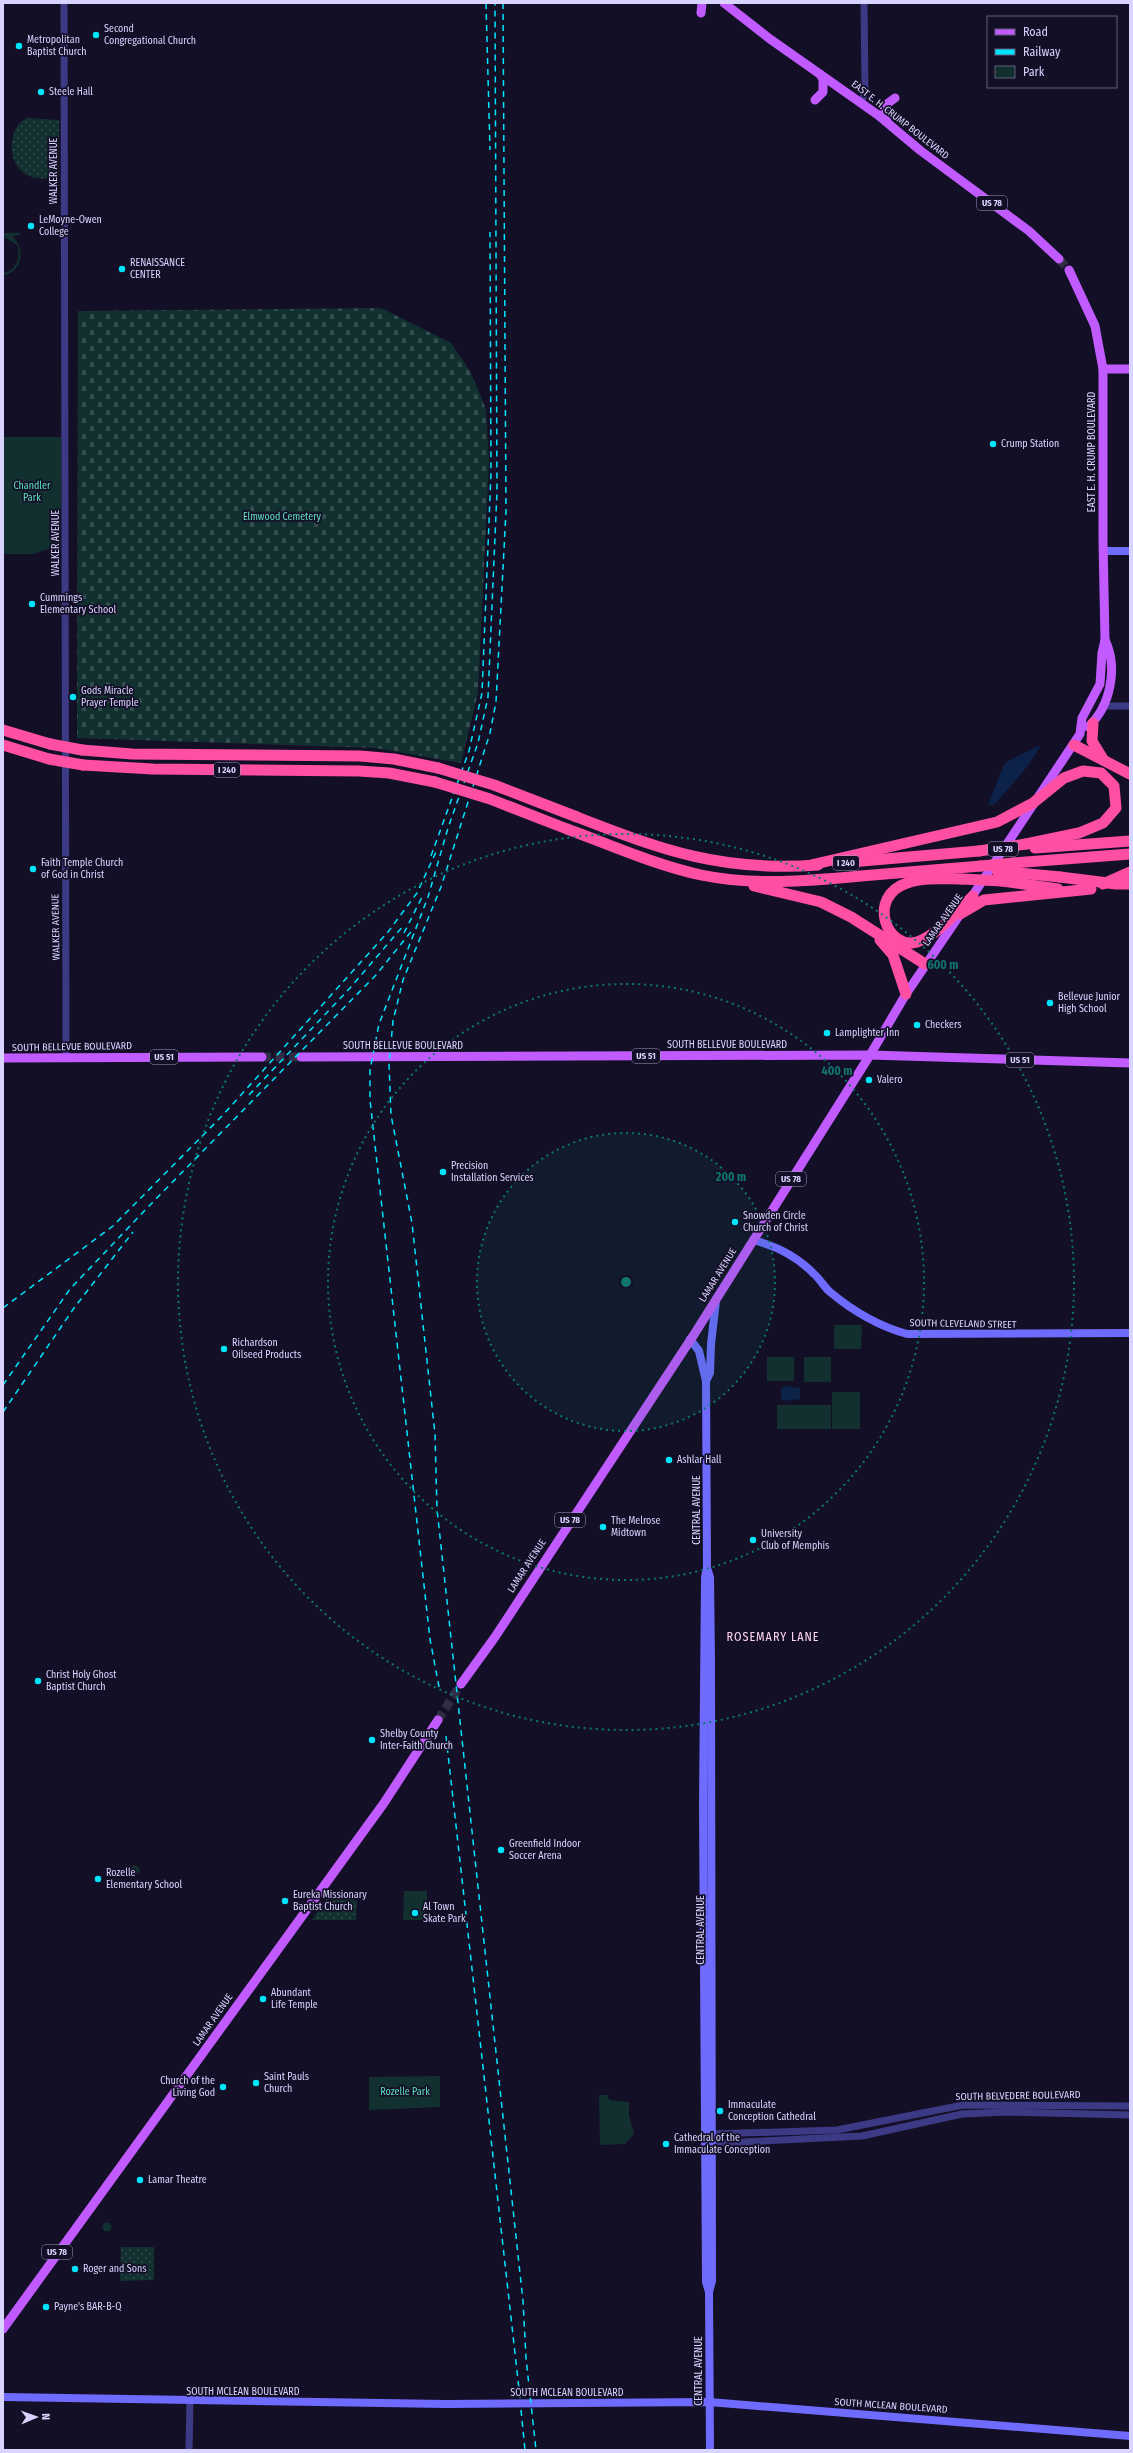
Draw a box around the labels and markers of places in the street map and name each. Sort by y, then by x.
place label: Second Congregational Church [104,23,196,47]
marker: Second Congregational Church [91,30,101,40]
place label: Metropolitan Baptist Church [27,34,87,58]
marker: Metropolitan Baptist Church [14,41,24,51]
place label: Steele Hall [49,86,93,98]
marker: Steele Hall [36,87,46,97]
place label: LeMoyne-Owen College [39,214,102,238]
marker: LeMoyne-Owen College [26,221,36,231]
place label: RENAISSANCE CENTER [130,257,185,281]
marker: RENAISSANCE CENTER [117,264,127,274]
place label: Crump Station [1001,438,1059,450]
marker: Crump Station [988,439,998,449]
place label: Cummings Elementary School [40,592,116,616]
marker: Cummings Elementary School [27,599,37,609]
place label: Gods Miracle Prayer Temple [81,685,139,709]
marker: Gods Miracle Prayer Temple [68,692,78,702]
place label: Faith Temple Church of God in Christ [41,857,123,881]
marker: Faith Temple Church of God in Christ [28,864,38,874]
place label: Bellevue Junior High School [1058,991,1121,1015]
marker: Bellevue Junior High School [1045,998,1055,1008]
place label: Checkers [925,1019,962,1031]
marker: Checkers [912,1020,922,1030]
place label: Lamplighter Inn [835,1027,899,1039]
marker: Lamplighter Inn [822,1028,832,1038]
place label: Valero [877,1074,903,1086]
marker: Valero [864,1075,874,1085]
place label: Precision Installation Services [451,1160,534,1184]
marker: Precision Installation Services [438,1167,448,1177]
place label: Snowden Circle Church of Christ [743,1210,809,1234]
marker: Snowden Circle Church of Christ [730,1217,740,1227]
centre of rings [619,1275,633,1289]
place label: Richardson Oilseed Products [232,1337,301,1361]
marker: Richardson Oilseed Products [219,1344,229,1354]
place label: Ashlar Hall [677,1454,722,1466]
marker: Ashlar Hall [664,1455,674,1465]
place label: The Melrose Midtown [611,1515,661,1539]
marker: The Melrose Midtown [598,1522,608,1532]
place label: University Club of Memphis [761,1528,829,1552]
marker: University Club of Memphis [748,1535,758,1545]
place label: Christ Holy Ghost Baptist Church [46,1669,117,1693]
marker: Christ Holy Ghost Baptist Church [33,1676,43,1686]
place label: Shelby County Inter-Faith Church [380,1728,453,1752]
marker: Shelby County Inter-Faith Church [367,1735,377,1745]
place label: Greenfield Indoor Soccer Arena [509,1838,581,1862]
marker: Greenfield Indoor Soccer Arena [496,1845,506,1855]
place label: Rozelle Elementary School [106,1867,182,1891]
marker: Rozelle Elementary School [93,1874,103,1884]
place label: Eureka Missionary Baptist Church [293,1889,367,1913]
marker: Eureka Missionary Baptist Church [280,1896,290,1906]
place label: Al Town Skate Park [423,1901,466,1925]
marker: Al Town Skate Park [410,1908,420,1918]
place label: Abundant Life Temple [271,1987,318,2011]
marker: Abundant Life Temple [258,1994,268,2004]
place label: Saint Pauls Church [264,2071,309,2095]
place label: Church of the Living God [160,2075,215,2099]
marker: Saint Pauls Church [251,2078,261,2088]
marker: Church of the Living God [218,2082,228,2092]
place label: Immaculate Conception Cathedral [728,2099,816,2123]
marker: Immaculate Conception Cathedral [715,2106,725,2116]
place label: Cathedral of the Immaculate Conception [674,2132,770,2156]
marker: Cathedral of the Immaculate Conception [661,2139,671,2149]
place label: Lamar Theatre [148,2174,207,2186]
marker: Lamar Theatre [135,2175,145,2185]
place label: Roger and Sons [83,2263,147,2275]
marker: Roger and Sons [70,2264,80,2274]
place label: Payne's BAR-B-Q [54,2301,122,2313]
marker: Payne's BAR-B-Q [41,2302,51,2312]

